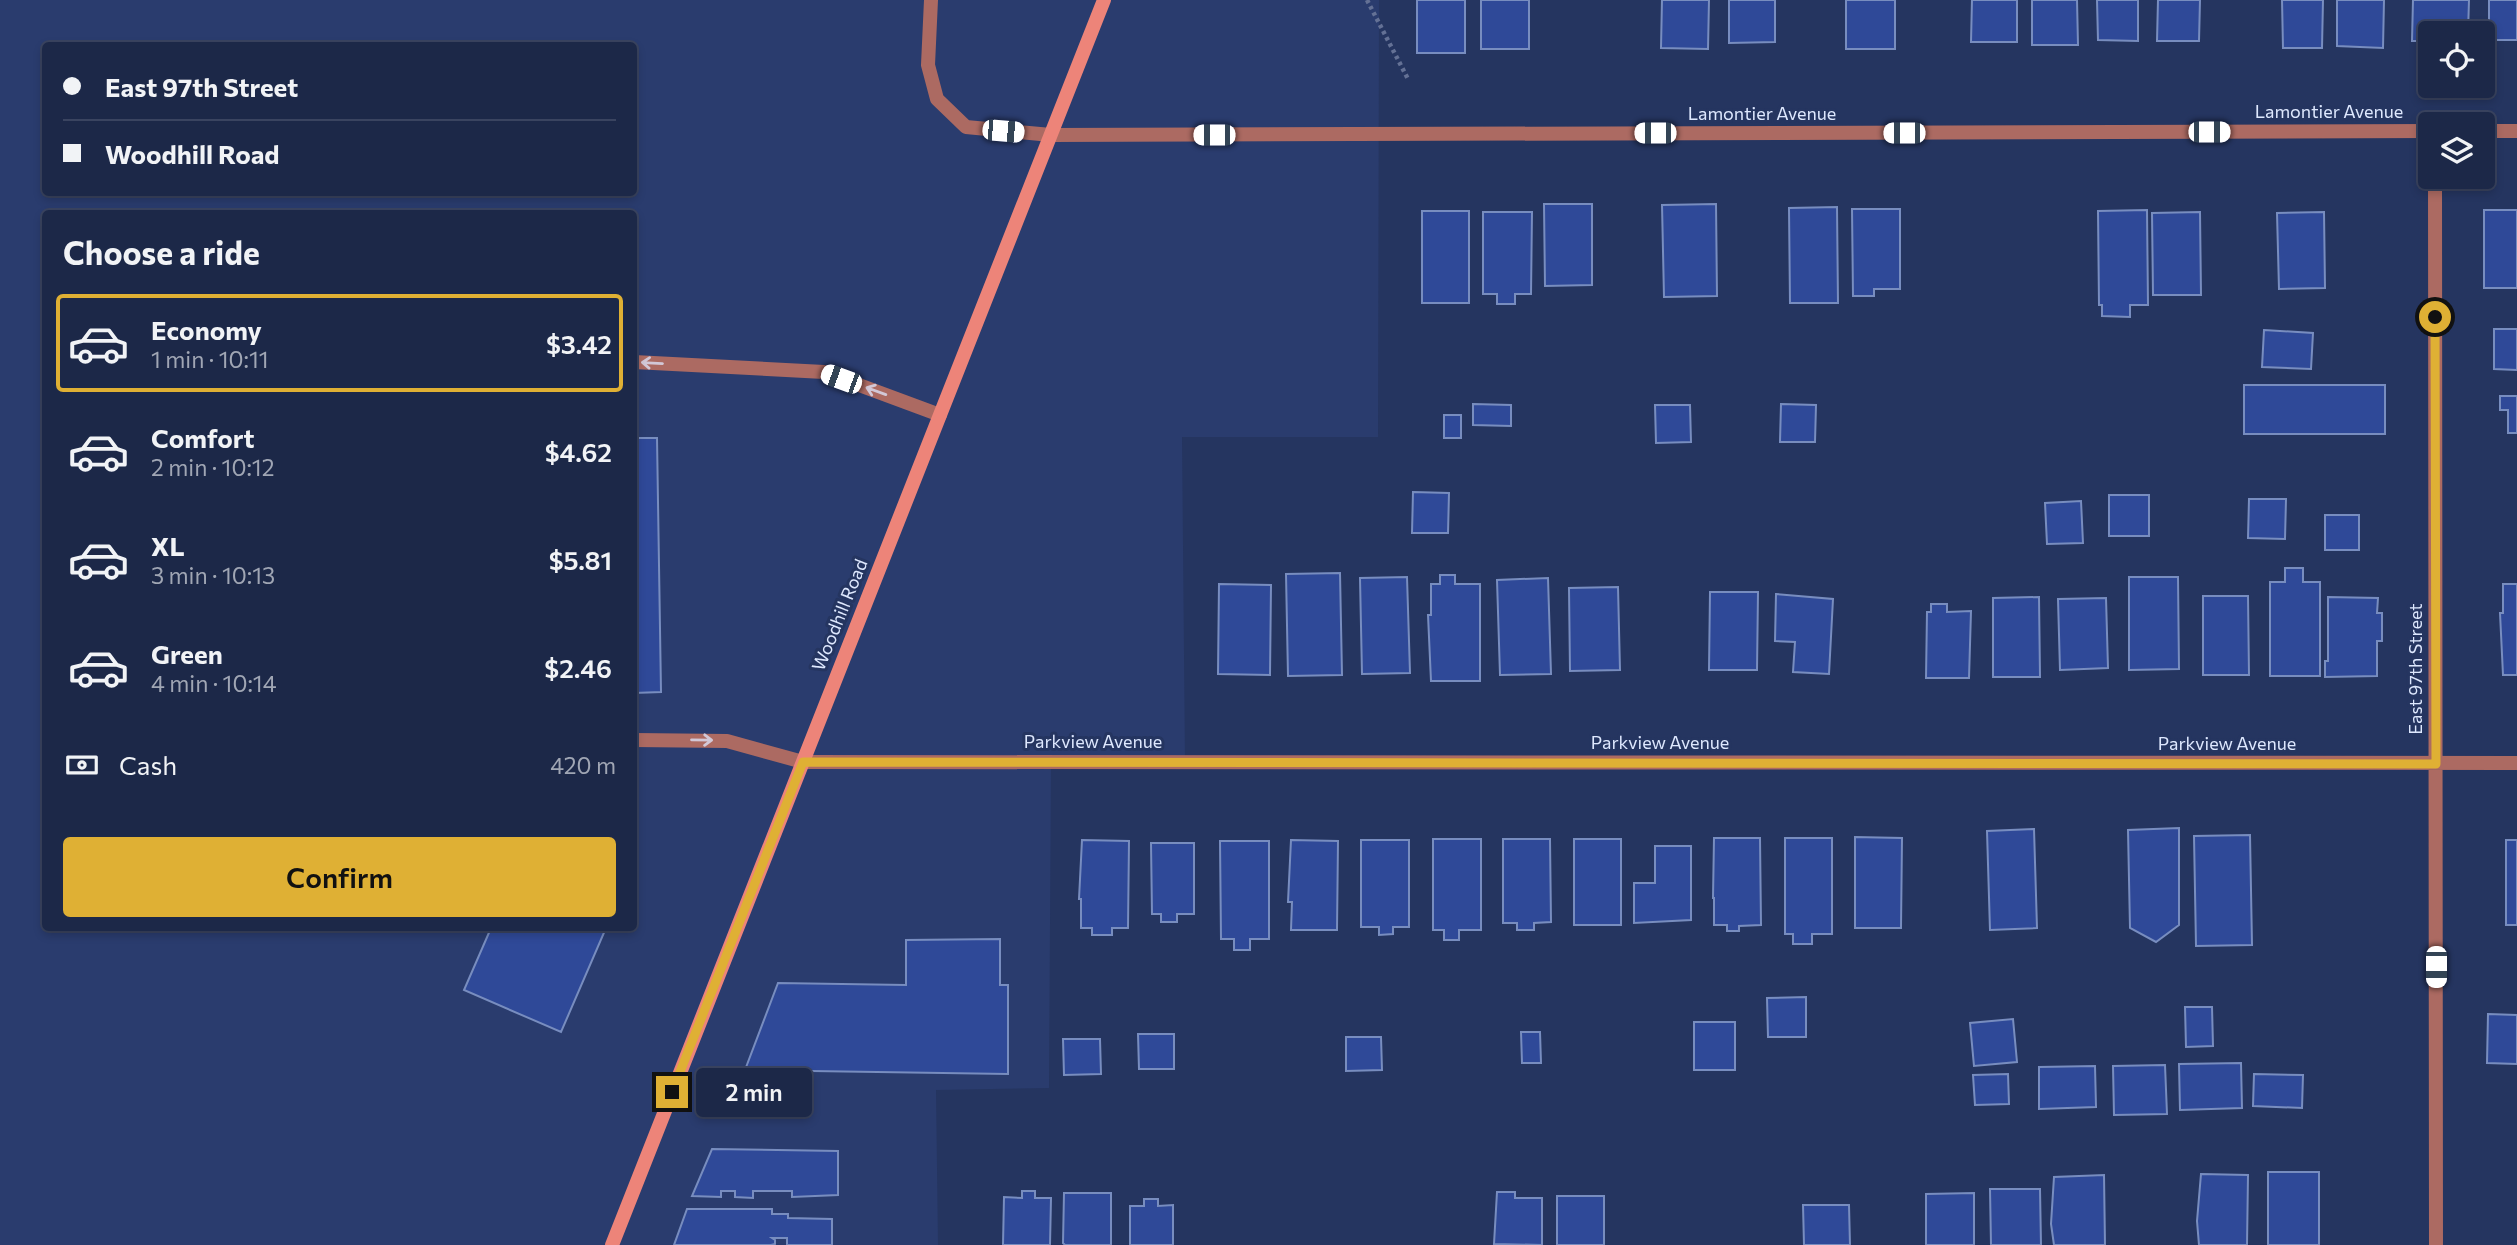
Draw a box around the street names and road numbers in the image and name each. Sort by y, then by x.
street label: Lamontier Avenue [2255,100,2403,122]
street label: Lamontier Avenue [1688,102,1836,124]
street label: Woodhill Road [807,556,871,674]
street label: East 97th Street [2404,603,2426,735]
street label: Parkview Avenue [1024,730,1162,752]
street label: Parkview Avenue [1591,731,1729,753]
street label: Parkview Avenue [2158,732,2296,754]

